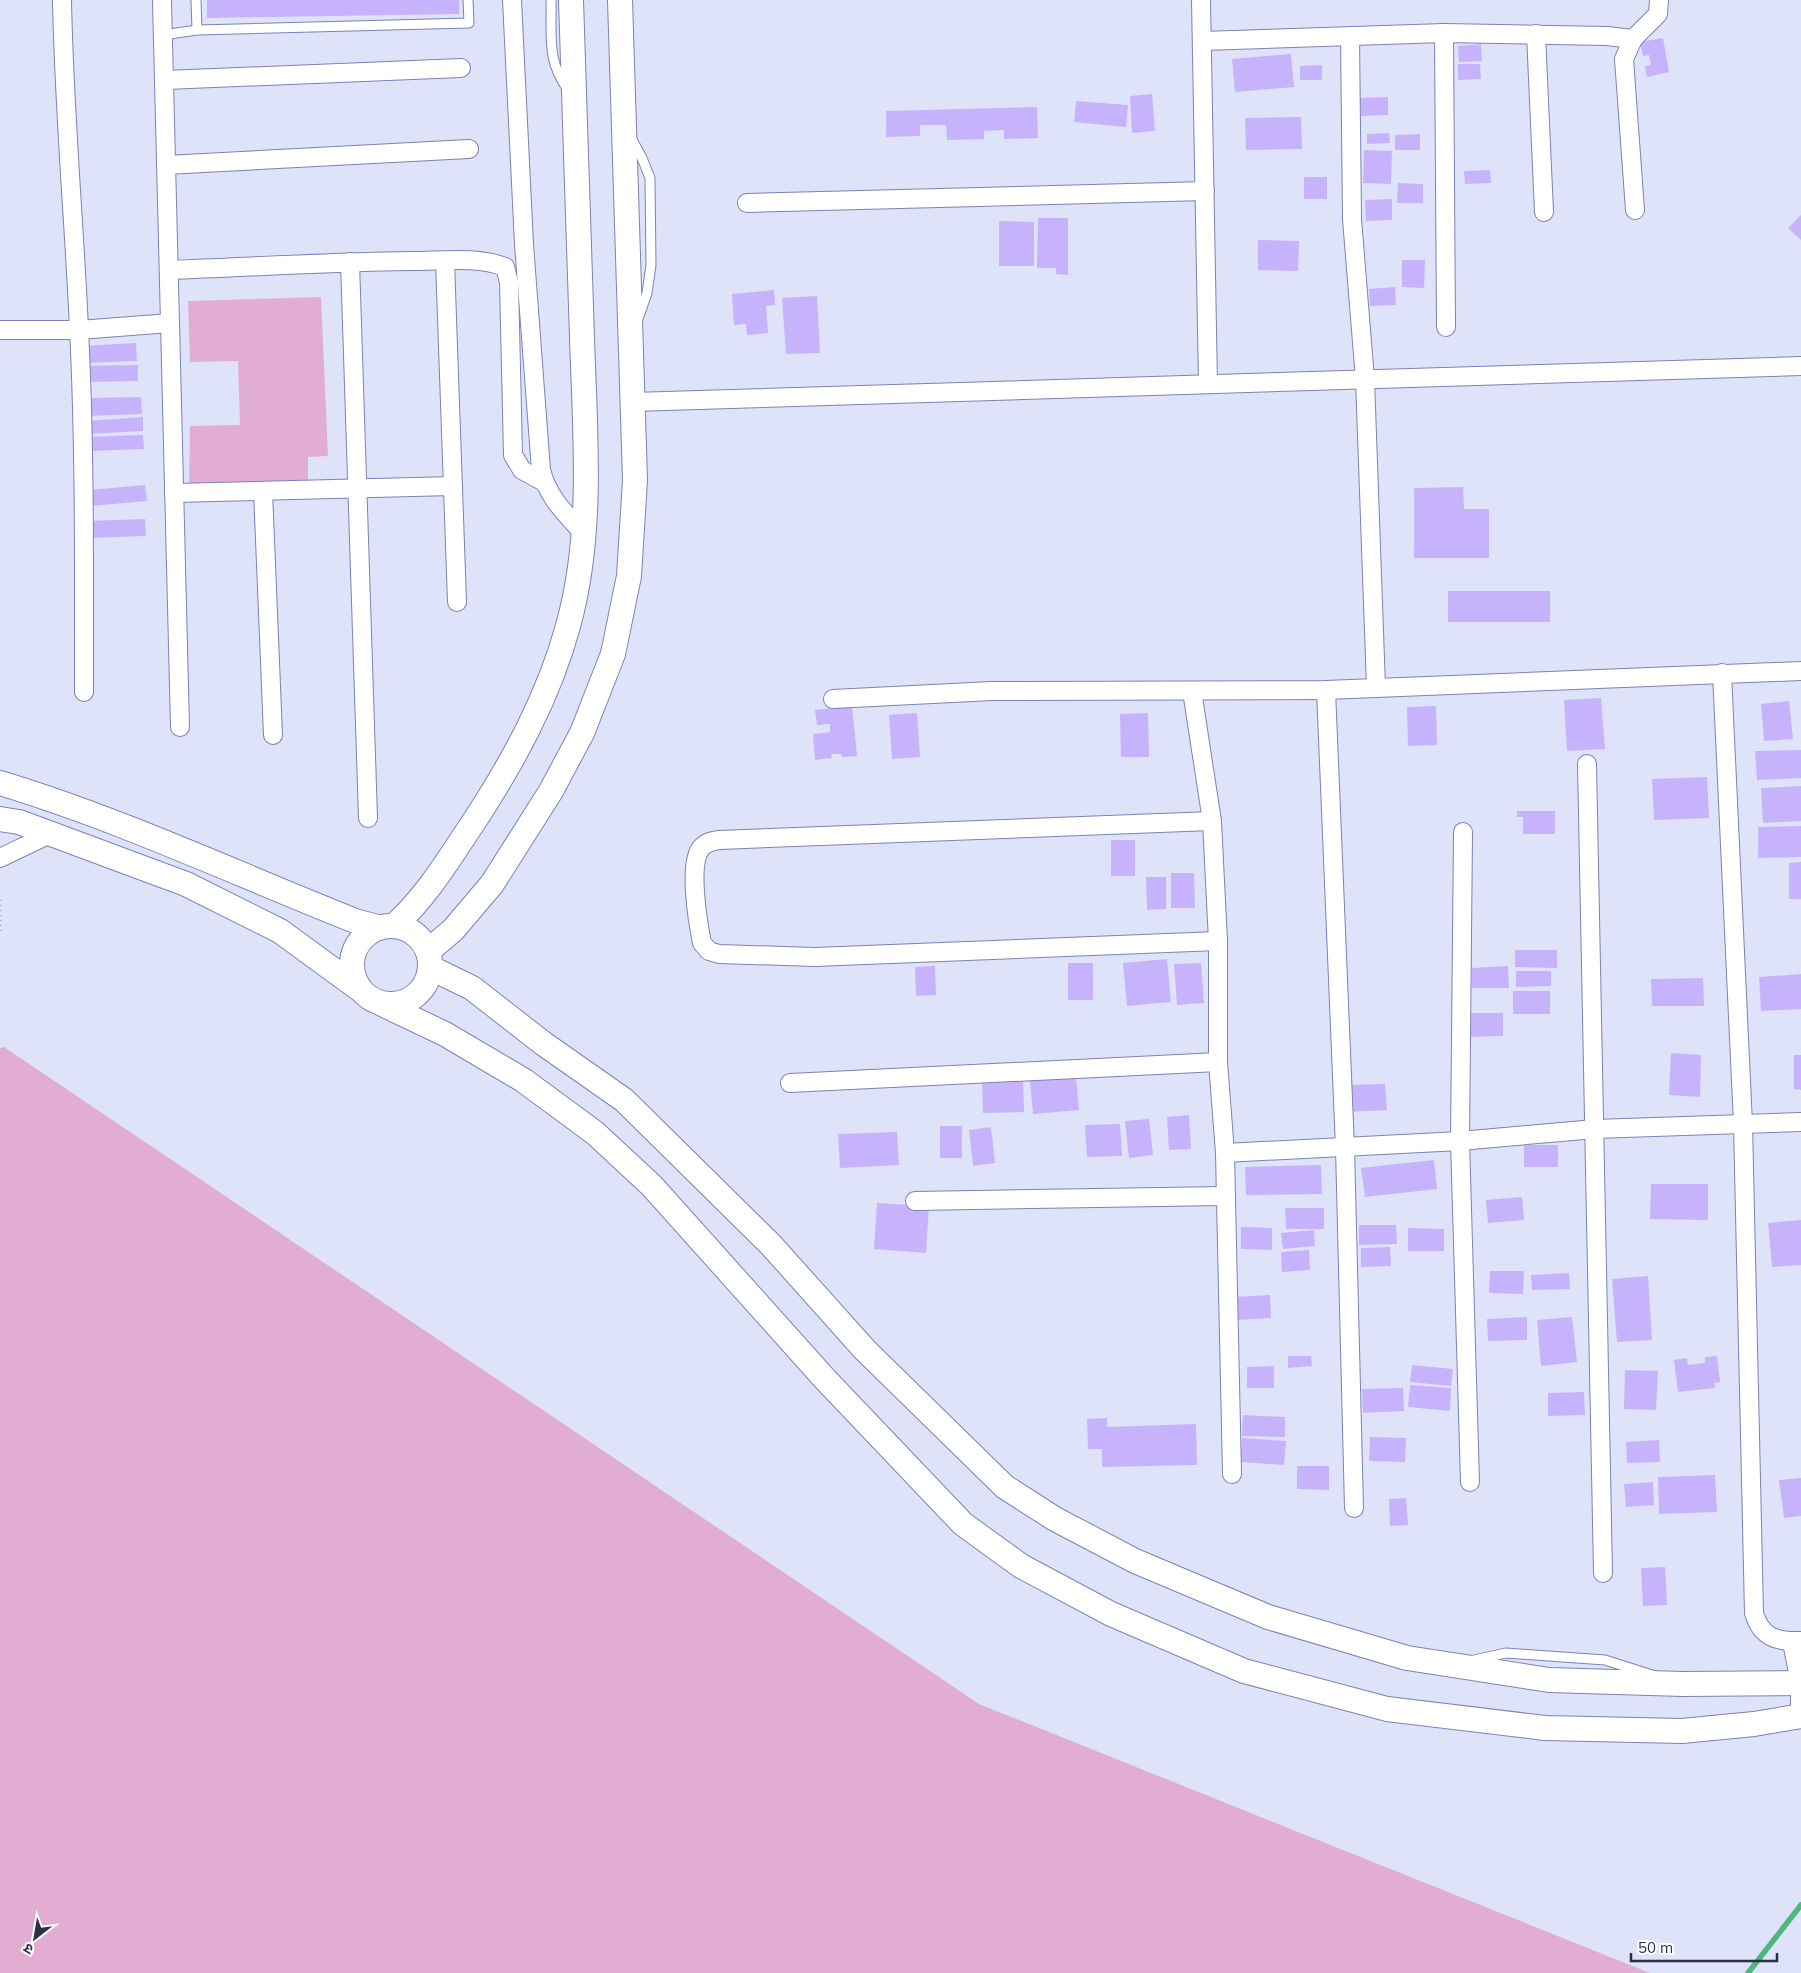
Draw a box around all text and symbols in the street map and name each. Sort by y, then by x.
north arrow [10,1913,60,1963]
scale bar [1631,1930,1777,1962]
text: 50 m [1638,1938,1673,1957]
text: उ [19,1939,36,1959]

